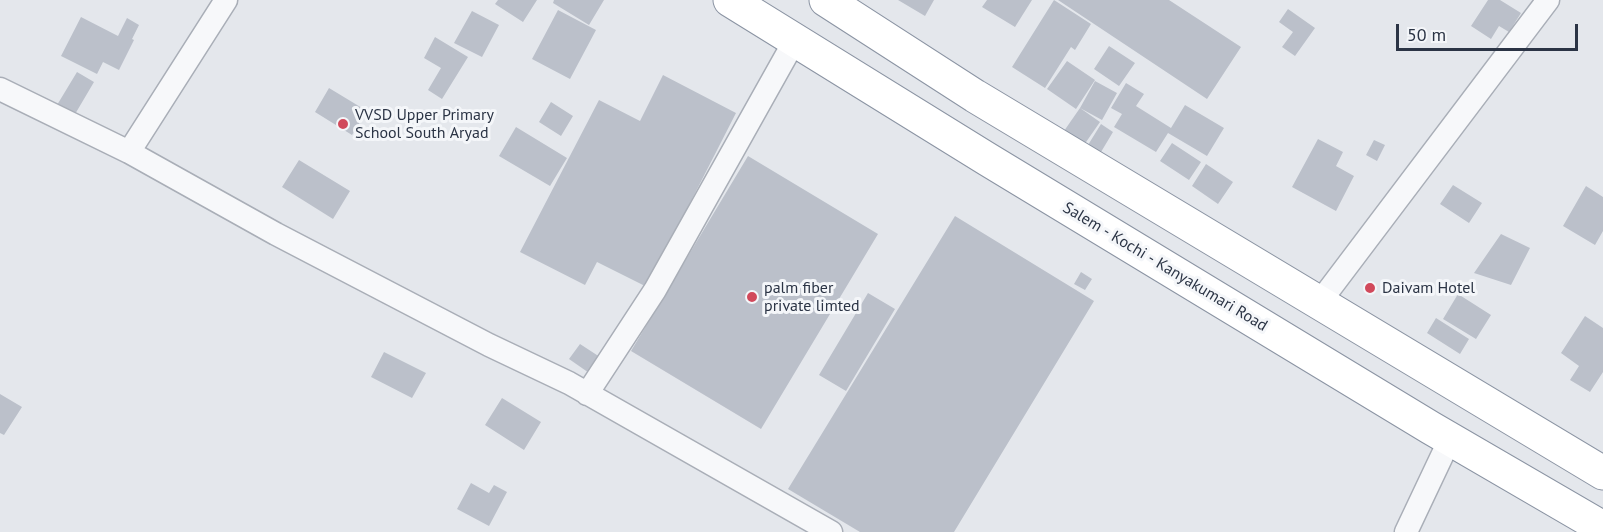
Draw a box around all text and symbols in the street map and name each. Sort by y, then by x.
scale bar [1399,12,1580,50]
text: 50 m [1407,23,1446,46]
place label: VVSD Upper Primary School South Aryad [355,105,494,143]
marker: VVSD Upper Primary School South Aryad [336,117,350,131]
street label: Salem - Kochi - Kanyakumari Road [1059,198,1271,336]
place label: palm fiber private limted [764,278,860,316]
place label: Daivam Hotel [1382,278,1475,298]
marker: Daivam Hotel [1363,281,1377,295]
marker: palm fiber private limted [745,290,759,304]

